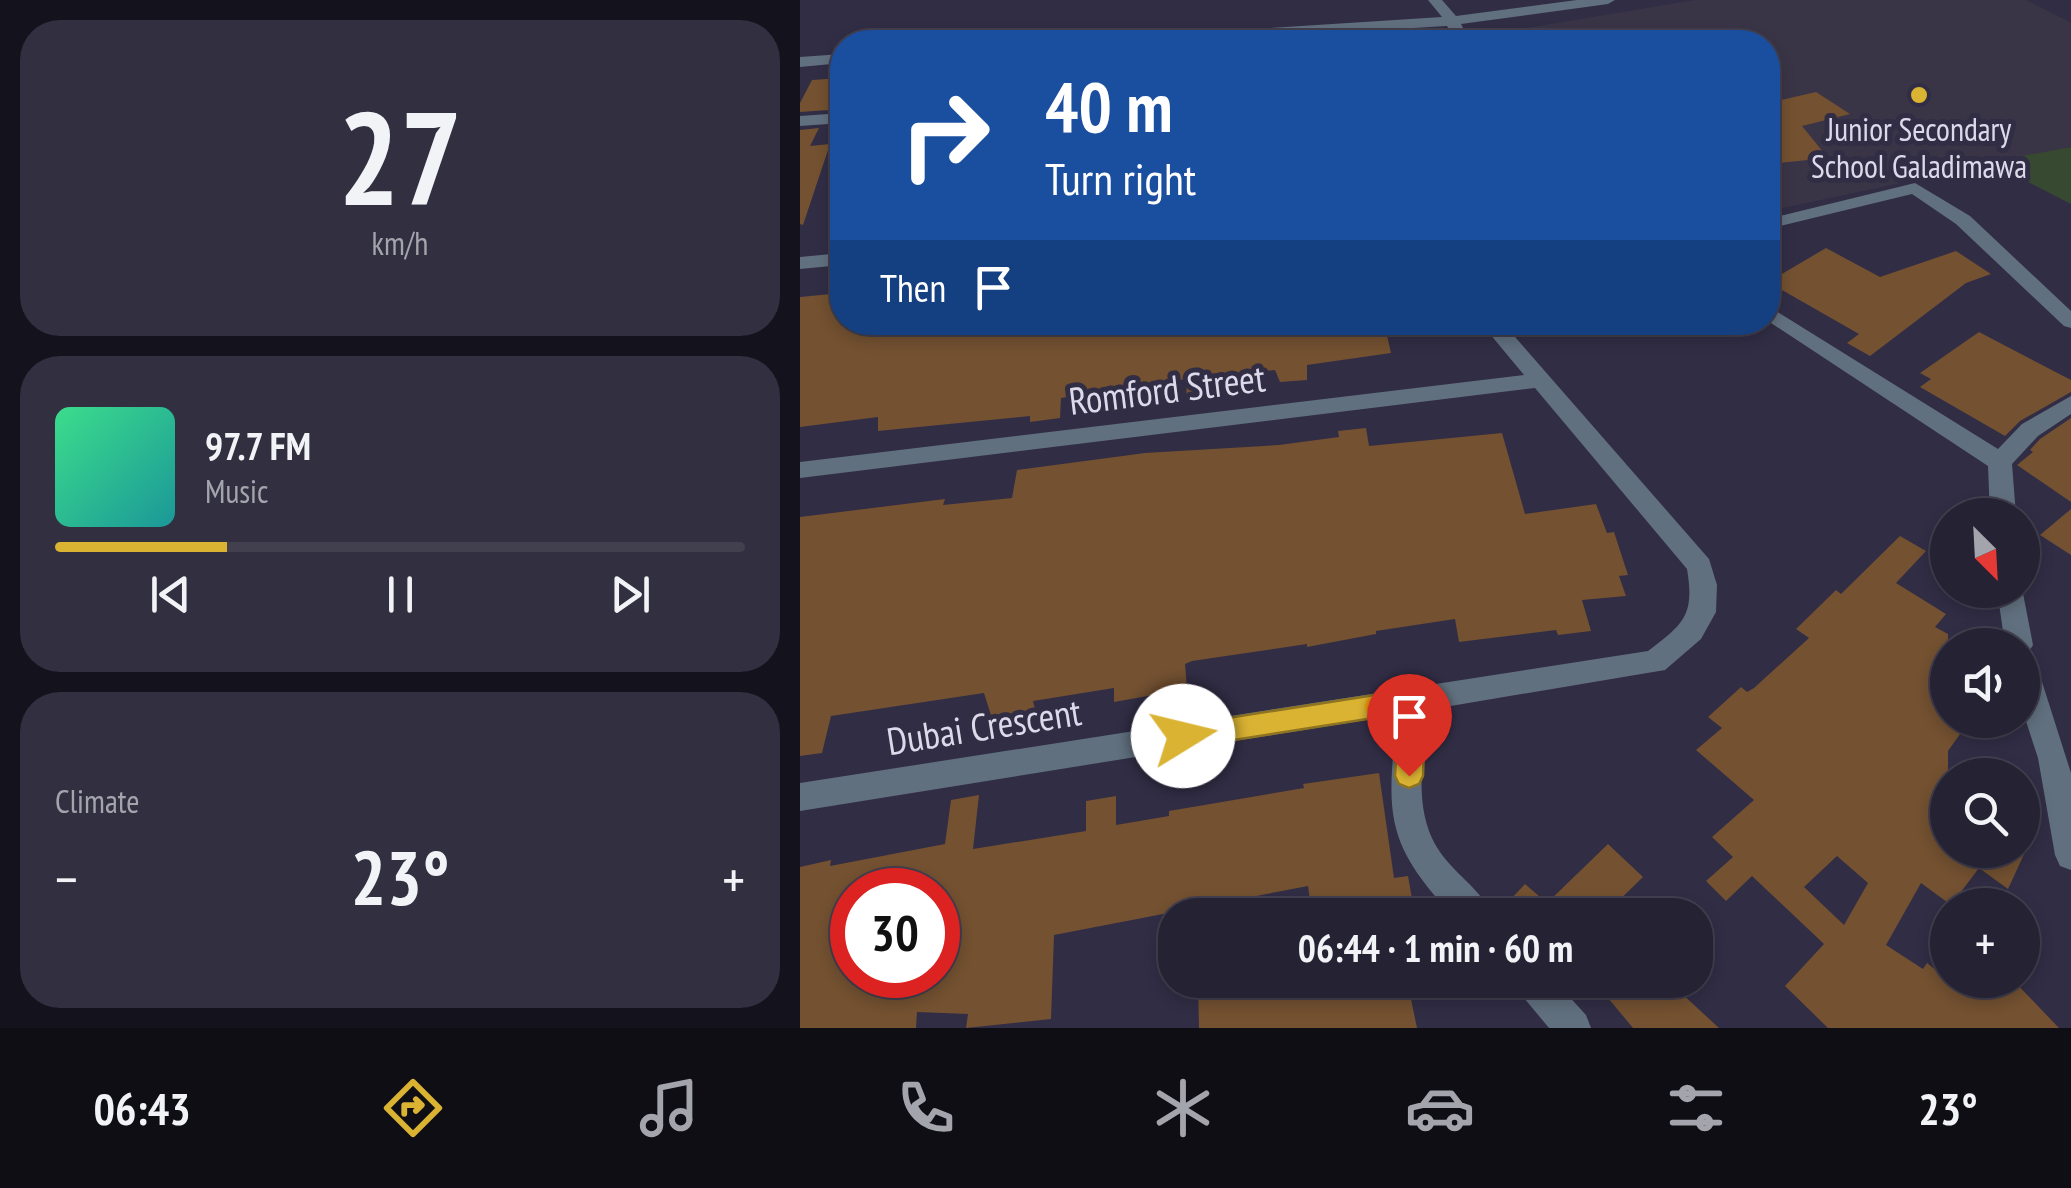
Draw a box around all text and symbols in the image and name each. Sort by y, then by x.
text: 40 m [1045,61,1173,151]
icon: right [880,70,1010,200]
text: 27 [338,73,462,241]
marker: Junior Secondary School Galadimawa [1908,84,1930,106]
place label: Junior Secondary School Galadimawa [1811,108,2027,187]
text: Turn right [1045,149,1196,207]
text: km/h [372,222,428,264]
icon: arrive [966,260,1021,315]
text: Then [880,263,946,312]
street label: Romford Street [1066,352,1268,425]
text: 97.7 FM [205,421,311,470]
text: Music [205,470,268,512]
north arrow [1930,498,2040,608]
map controls [1930,498,2040,998]
icon: previous [143,567,198,622]
icon: pause [373,567,428,622]
icon: next [603,567,658,622]
button: sound [1930,628,2040,738]
pin [1367,674,1452,777]
position arrow [1131,684,1235,788]
street label: Dubai Crescent [883,686,1085,765]
icon: arrive [1382,689,1437,744]
button: search [1930,758,2040,868]
text: Climate [55,780,139,822]
text: 23° [350,829,450,926]
text: − [55,843,78,914]
text: + [722,843,745,914]
speed limit sign: 30 [830,868,960,998]
button: + [1930,888,2040,998]
text: 06:44 · 1 min · 60 m [1298,923,1573,972]
icon: directions [378,1073,448,1143]
icon: music [634,1073,704,1143]
icon: phone [891,1073,961,1143]
icon: climate [1148,1073,1218,1143]
icon: car [1405,1073,1475,1143]
icon: filters [1661,1073,1731,1143]
text: 06:43 [93,1079,191,1137]
text: 23° [1918,1079,1978,1137]

